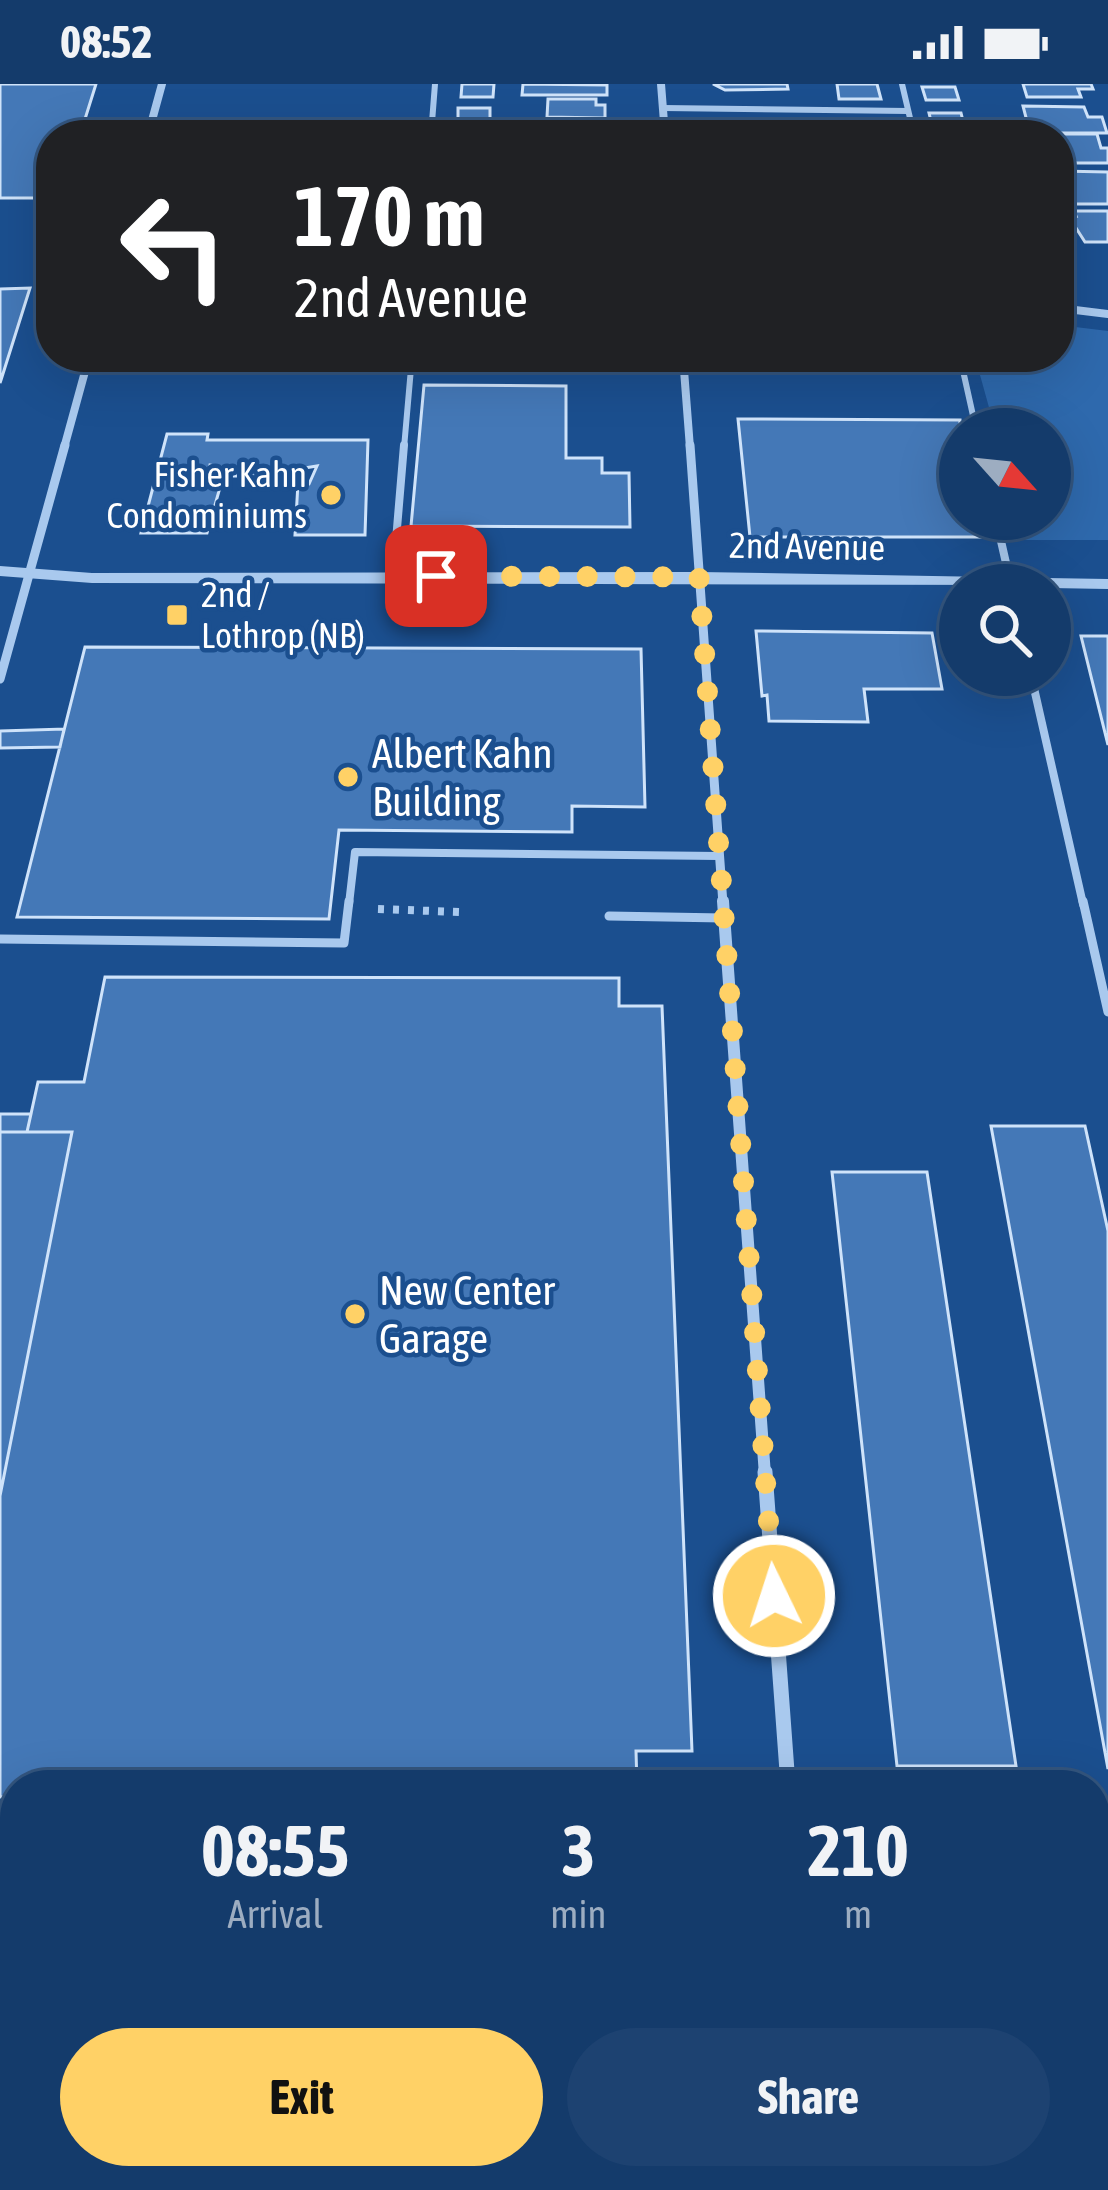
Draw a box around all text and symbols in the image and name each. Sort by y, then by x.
text: 08:52 [60,16,153,68]
icon: left [96,168,252,324]
text: 170 m [294,168,484,264]
text: 2nd Avenue [294,267,528,328]
north arrow [939,408,1071,540]
map controls [939,408,1071,696]
place label: Fisher Kahn Condominiums [106,453,307,536]
marker: Fisher Kahn Condominiums [318,482,344,508]
street label: 2nd Avenue [729,524,885,568]
pin [385,525,487,627]
icon: arrive [403,543,469,609]
button: search [939,564,1071,696]
place label: 2nd / Lothrop (NB) [201,573,365,656]
marker: 2nd / Lothrop (NB) [164,602,190,628]
place label: Albert Kahn Building [372,729,553,825]
marker: Albert Kahn Building [335,764,361,790]
place label: New Center Garage [379,1266,555,1362]
marker: New Center Garage [342,1301,368,1327]
position arrow [711,1533,837,1659]
text: 08:55 [201,1809,349,1891]
text: 3 [561,1809,595,1891]
text: 210 [807,1809,909,1891]
text: Arrival [228,1892,323,1936]
text: min [550,1892,606,1936]
text: m [844,1892,872,1936]
button: Exit [60,2028,543,2166]
button: Share [567,2028,1050,2166]

